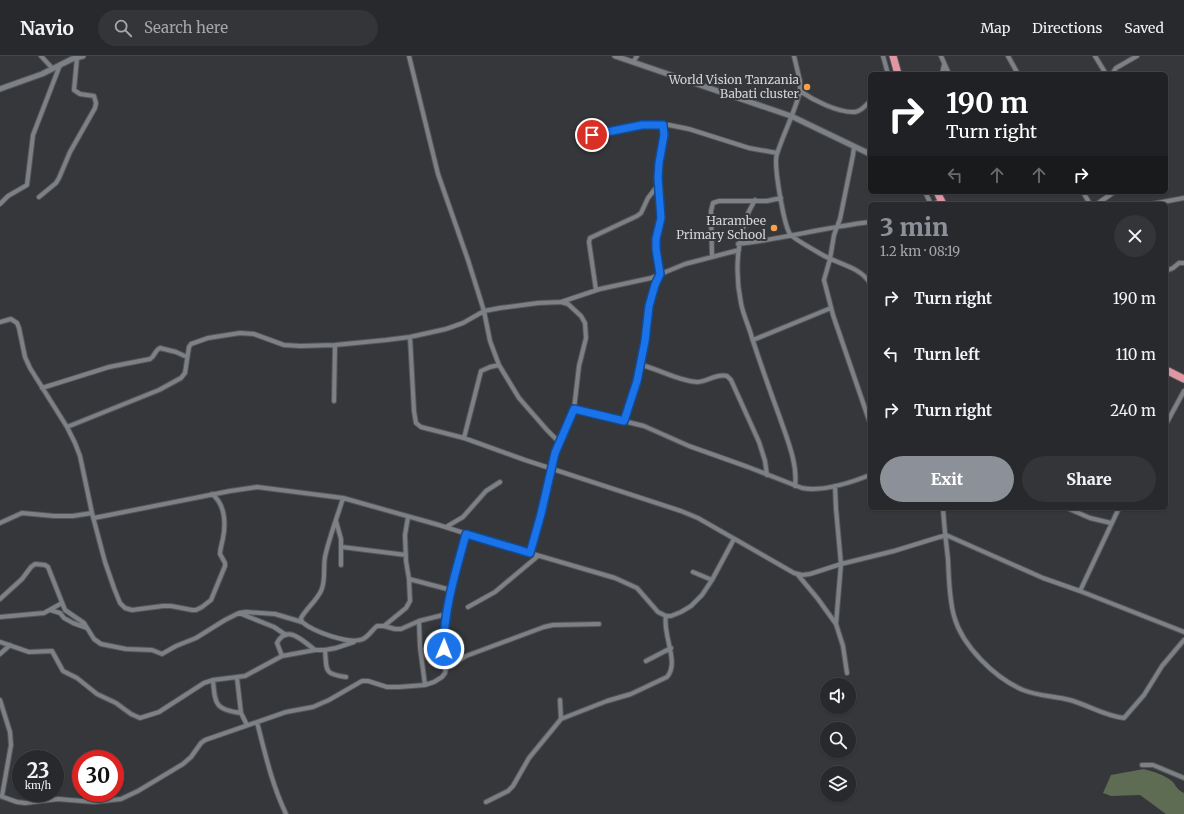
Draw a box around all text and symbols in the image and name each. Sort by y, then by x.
search box [98,10,378,46]
text: Navio [20,16,74,40]
icon: search [112,17,134,39]
text: Search here [144,18,228,37]
text: Map [980,19,1010,37]
text: Directions [1032,19,1102,37]
text: Saved [1124,19,1164,37]
place label: World Vision Tanzania Babati cluster [668,72,800,101]
marker: World Vision Tanzania Babati cluster [802,82,812,92]
text: 190 m [946,85,1028,121]
icon: right [880,88,932,140]
pin [575,118,609,152]
text: Turn right [946,120,1037,143]
icon: arrive [581,124,603,146]
icon: left [944,164,966,186]
icon: ahead [986,164,1008,186]
icon: ahead [1028,164,1050,186]
icon: right [1070,164,1092,186]
text: 3 min [880,212,948,243]
place label: Harambee Primary School [676,213,766,242]
button: close [1114,215,1156,257]
marker: Harambee Primary School [769,223,779,233]
text: 1.2 km · 08:19 [880,243,960,260]
icon: right [880,287,902,309]
text: Turn right [914,289,992,308]
text: 190 m [1113,289,1156,308]
icon: left [880,343,902,365]
text: Turn left [914,345,980,364]
text: 110 m [1115,345,1156,364]
icon: right [880,399,902,421]
text: Turn right [914,401,992,420]
text: 240 m [1110,401,1156,420]
button: Exit [880,456,1014,502]
button: Share [1022,456,1156,502]
position arrow [423,628,465,670]
map controls [820,678,856,802]
button: sound [820,678,856,714]
button: search [820,722,856,758]
speed limit sign: 30 [72,750,124,802]
text: 23 [27,758,49,783]
button: layers [820,766,856,802]
text: km/h [25,779,51,792]

